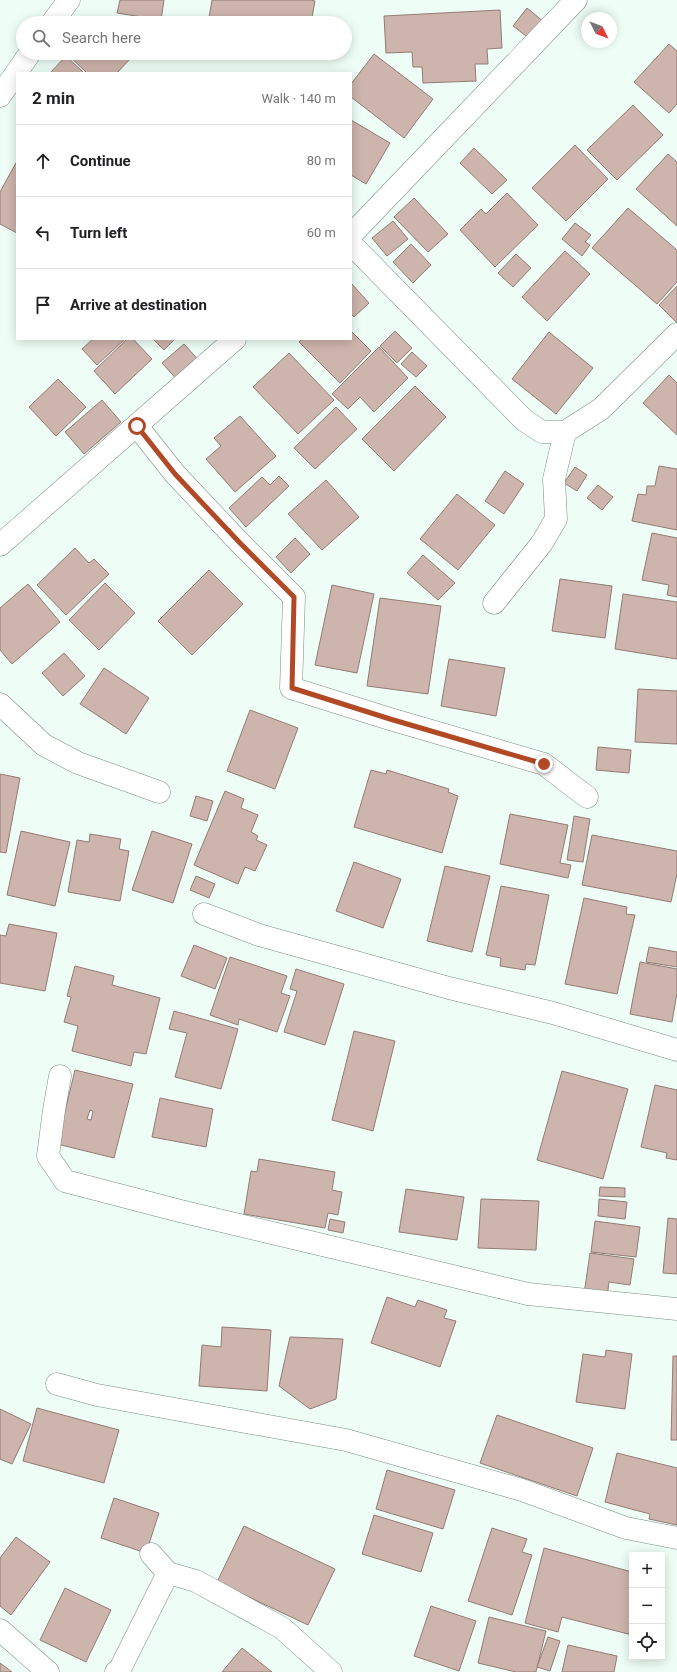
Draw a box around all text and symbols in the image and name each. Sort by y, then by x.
north arrow [581,12,617,48]
search box [16,16,352,60]
icon: search [30,27,52,49]
text: Search here [62,29,141,47]
text: 2 min [32,88,75,108]
text: Walk · 140 m [261,91,336,106]
icon: ahead [32,150,54,172]
text: Continue [70,152,131,170]
text: 80 m [307,153,336,168]
icon: left [32,222,54,244]
text: Turn left [70,224,127,242]
text: 60 m [307,225,336,240]
icon: arrive [32,294,54,316]
text: Arrive at destination [70,296,207,314]
route start [128,417,146,435]
route end [535,755,553,773]
map controls [629,1552,665,1660]
button: + [629,1552,665,1588]
button: − [629,1588,665,1624]
button: locate [629,1624,665,1660]

